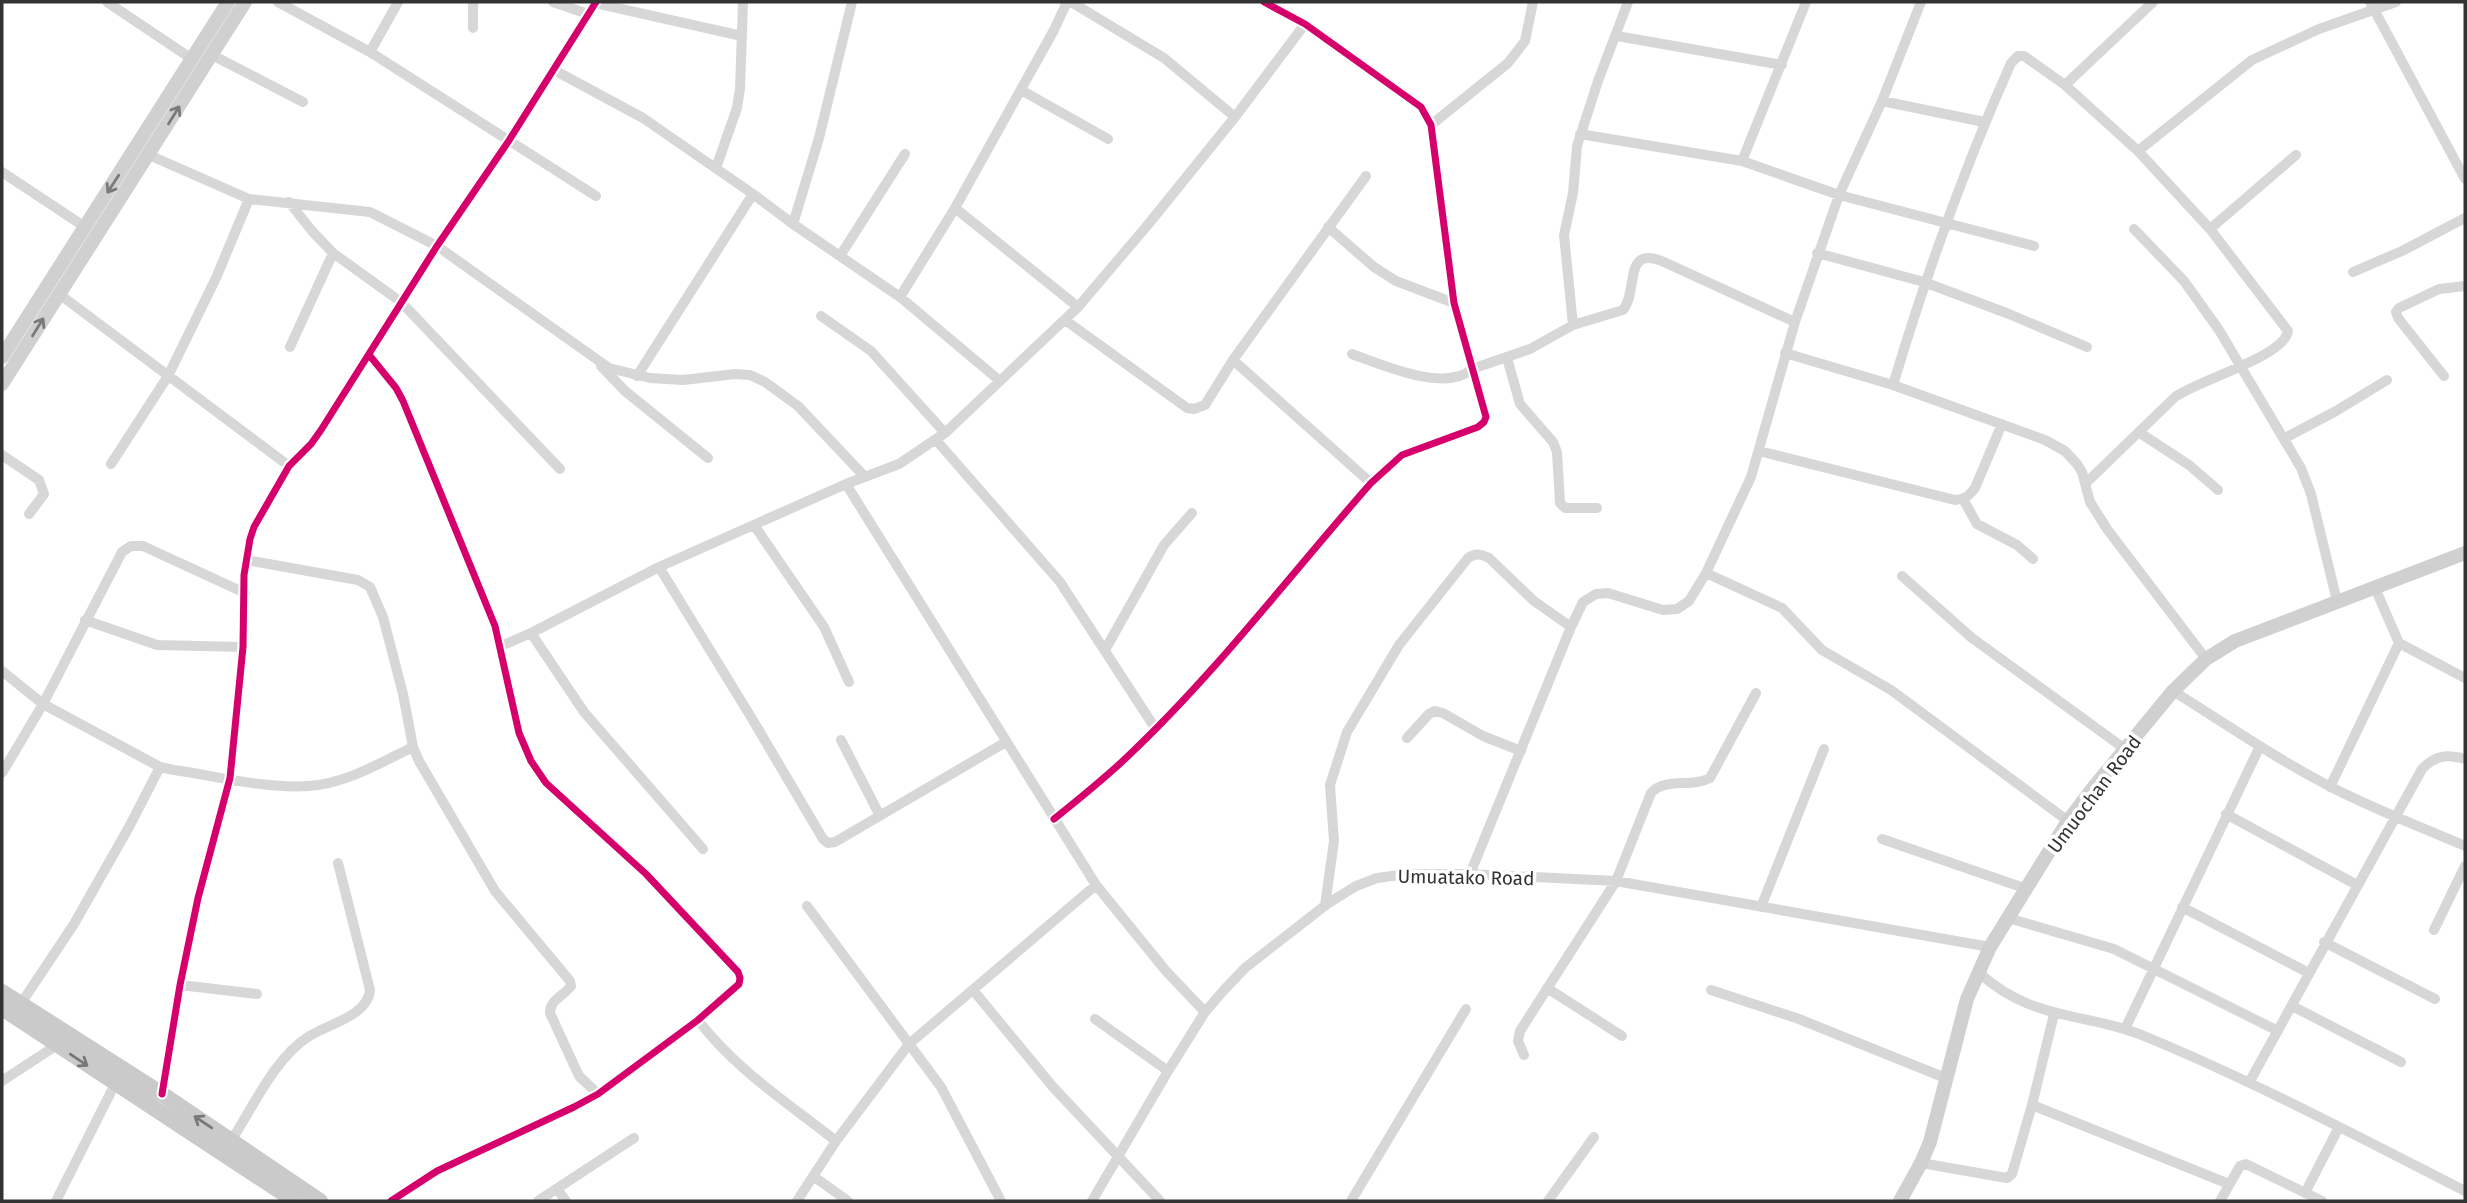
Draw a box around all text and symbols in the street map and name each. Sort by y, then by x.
one-way arrow [168,105,182,125]
one-way arrow [106,173,120,193]
one-way arrow [32,317,46,337]
street label: Umuochan Road [2043,731,2146,858]
street label: Umuatako Road [1397,865,1535,890]
one-way arrow [68,1053,88,1067]
one-way arrow [194,1114,213,1129]

